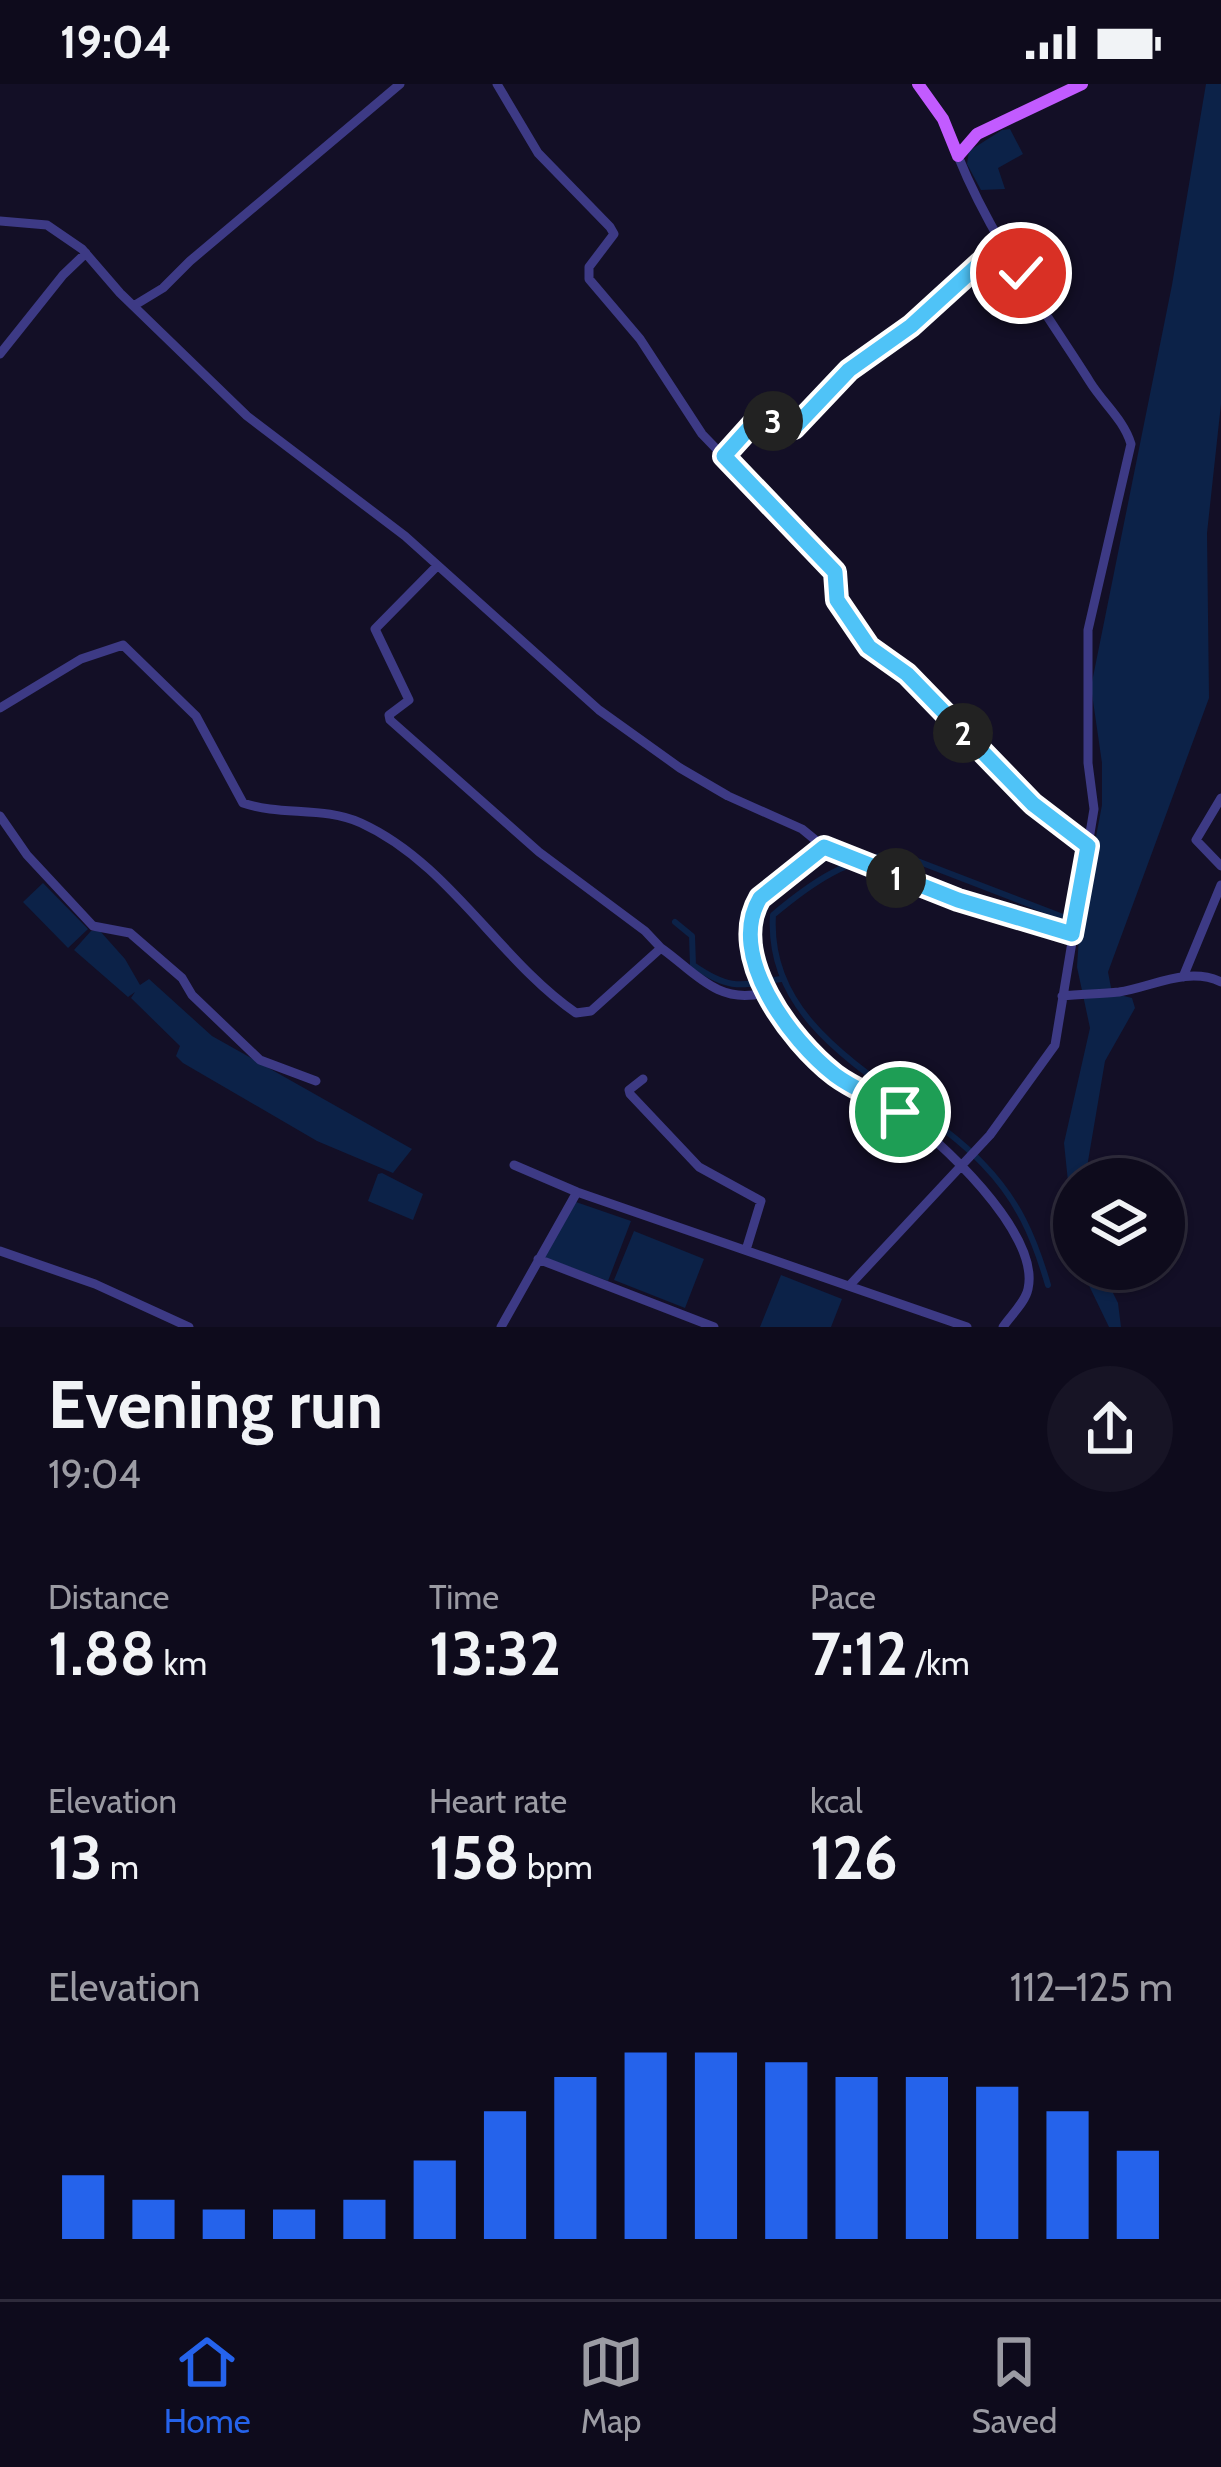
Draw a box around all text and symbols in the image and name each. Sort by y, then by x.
text: 19:04 [60,15,172,69]
pin [970,222,1072,324]
icon: check [988,240,1054,306]
pin: 3 [743,391,803,451]
text: 3 [764,401,782,441]
pin: 2 [933,703,993,763]
text: 2 [954,713,972,753]
pin: 1 [866,848,926,908]
text: 1 [890,858,902,898]
pin [849,1061,951,1163]
icon: arrive [867,1079,933,1145]
map controls [1053,1158,1185,1290]
button: layers [1053,1158,1185,1290]
text: Evening run [48,1364,383,1445]
button: share [1047,1366,1173,1492]
text: 19:04 [48,1450,141,1498]
text: Distance [48,1577,169,1617]
text: Time [429,1577,499,1617]
text: Pace [810,1577,876,1617]
text: 1.88 [48,1617,156,1690]
text: 13:32 [429,1617,561,1690]
text: 7:12 [810,1617,908,1690]
text: km [156,1643,207,1683]
text: /km [908,1643,970,1683]
text: Elevation [48,1781,177,1821]
text: Heart rate [429,1781,567,1821]
text: kcal [810,1781,863,1821]
text: 13 [48,1821,102,1894]
text: 158 [429,1821,520,1894]
text: 126 [810,1821,898,1894]
text: m [102,1847,139,1887]
text: bpm [520,1847,593,1887]
text: Elevation [48,1963,200,2011]
text: 112–125 m [1010,1963,1173,2011]
tab: Home [164,2329,251,2441]
tab: Map [578,2329,644,2441]
tab: Saved [972,2329,1057,2441]

